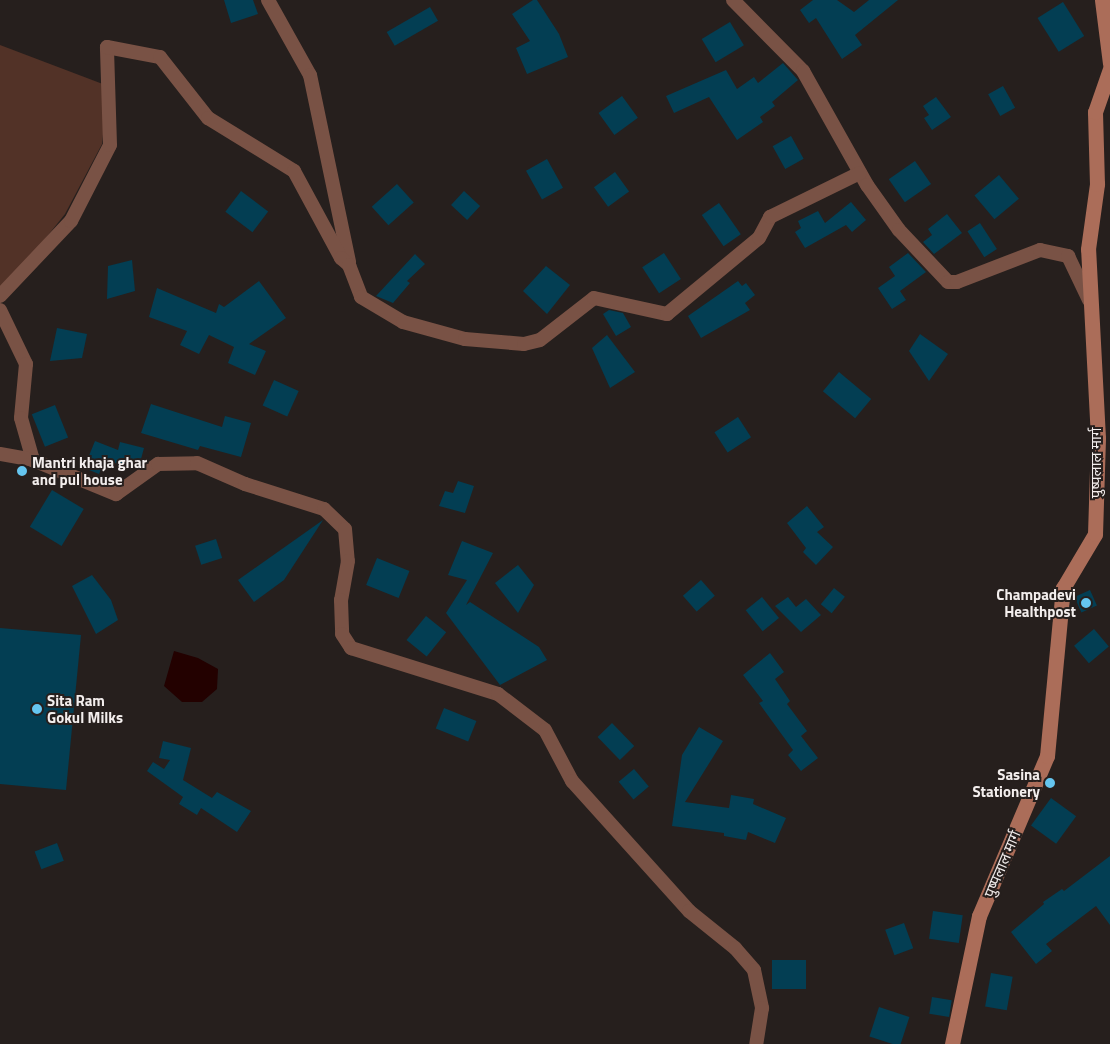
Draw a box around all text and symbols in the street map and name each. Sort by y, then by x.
street label: पुष्पलाल मार्ग [1087,428,1105,498]
place label: Mantri khaja ghar and pul house [32,453,147,488]
marker: Mantri khaja ghar and pul house [16,465,28,477]
place label: Champadevi Healthpost [996,585,1076,620]
marker: Champadevi Healthpost [1080,597,1092,609]
place label: Sita Ram Gokul Milks [47,691,123,726]
marker: Sita Ram Gokul Milks [31,703,43,715]
place label: Sasina Stationery [972,765,1040,800]
marker: Sasina Stationery [1044,777,1056,789]
street label: पुष्पलाल मार्ग [980,828,1024,900]

